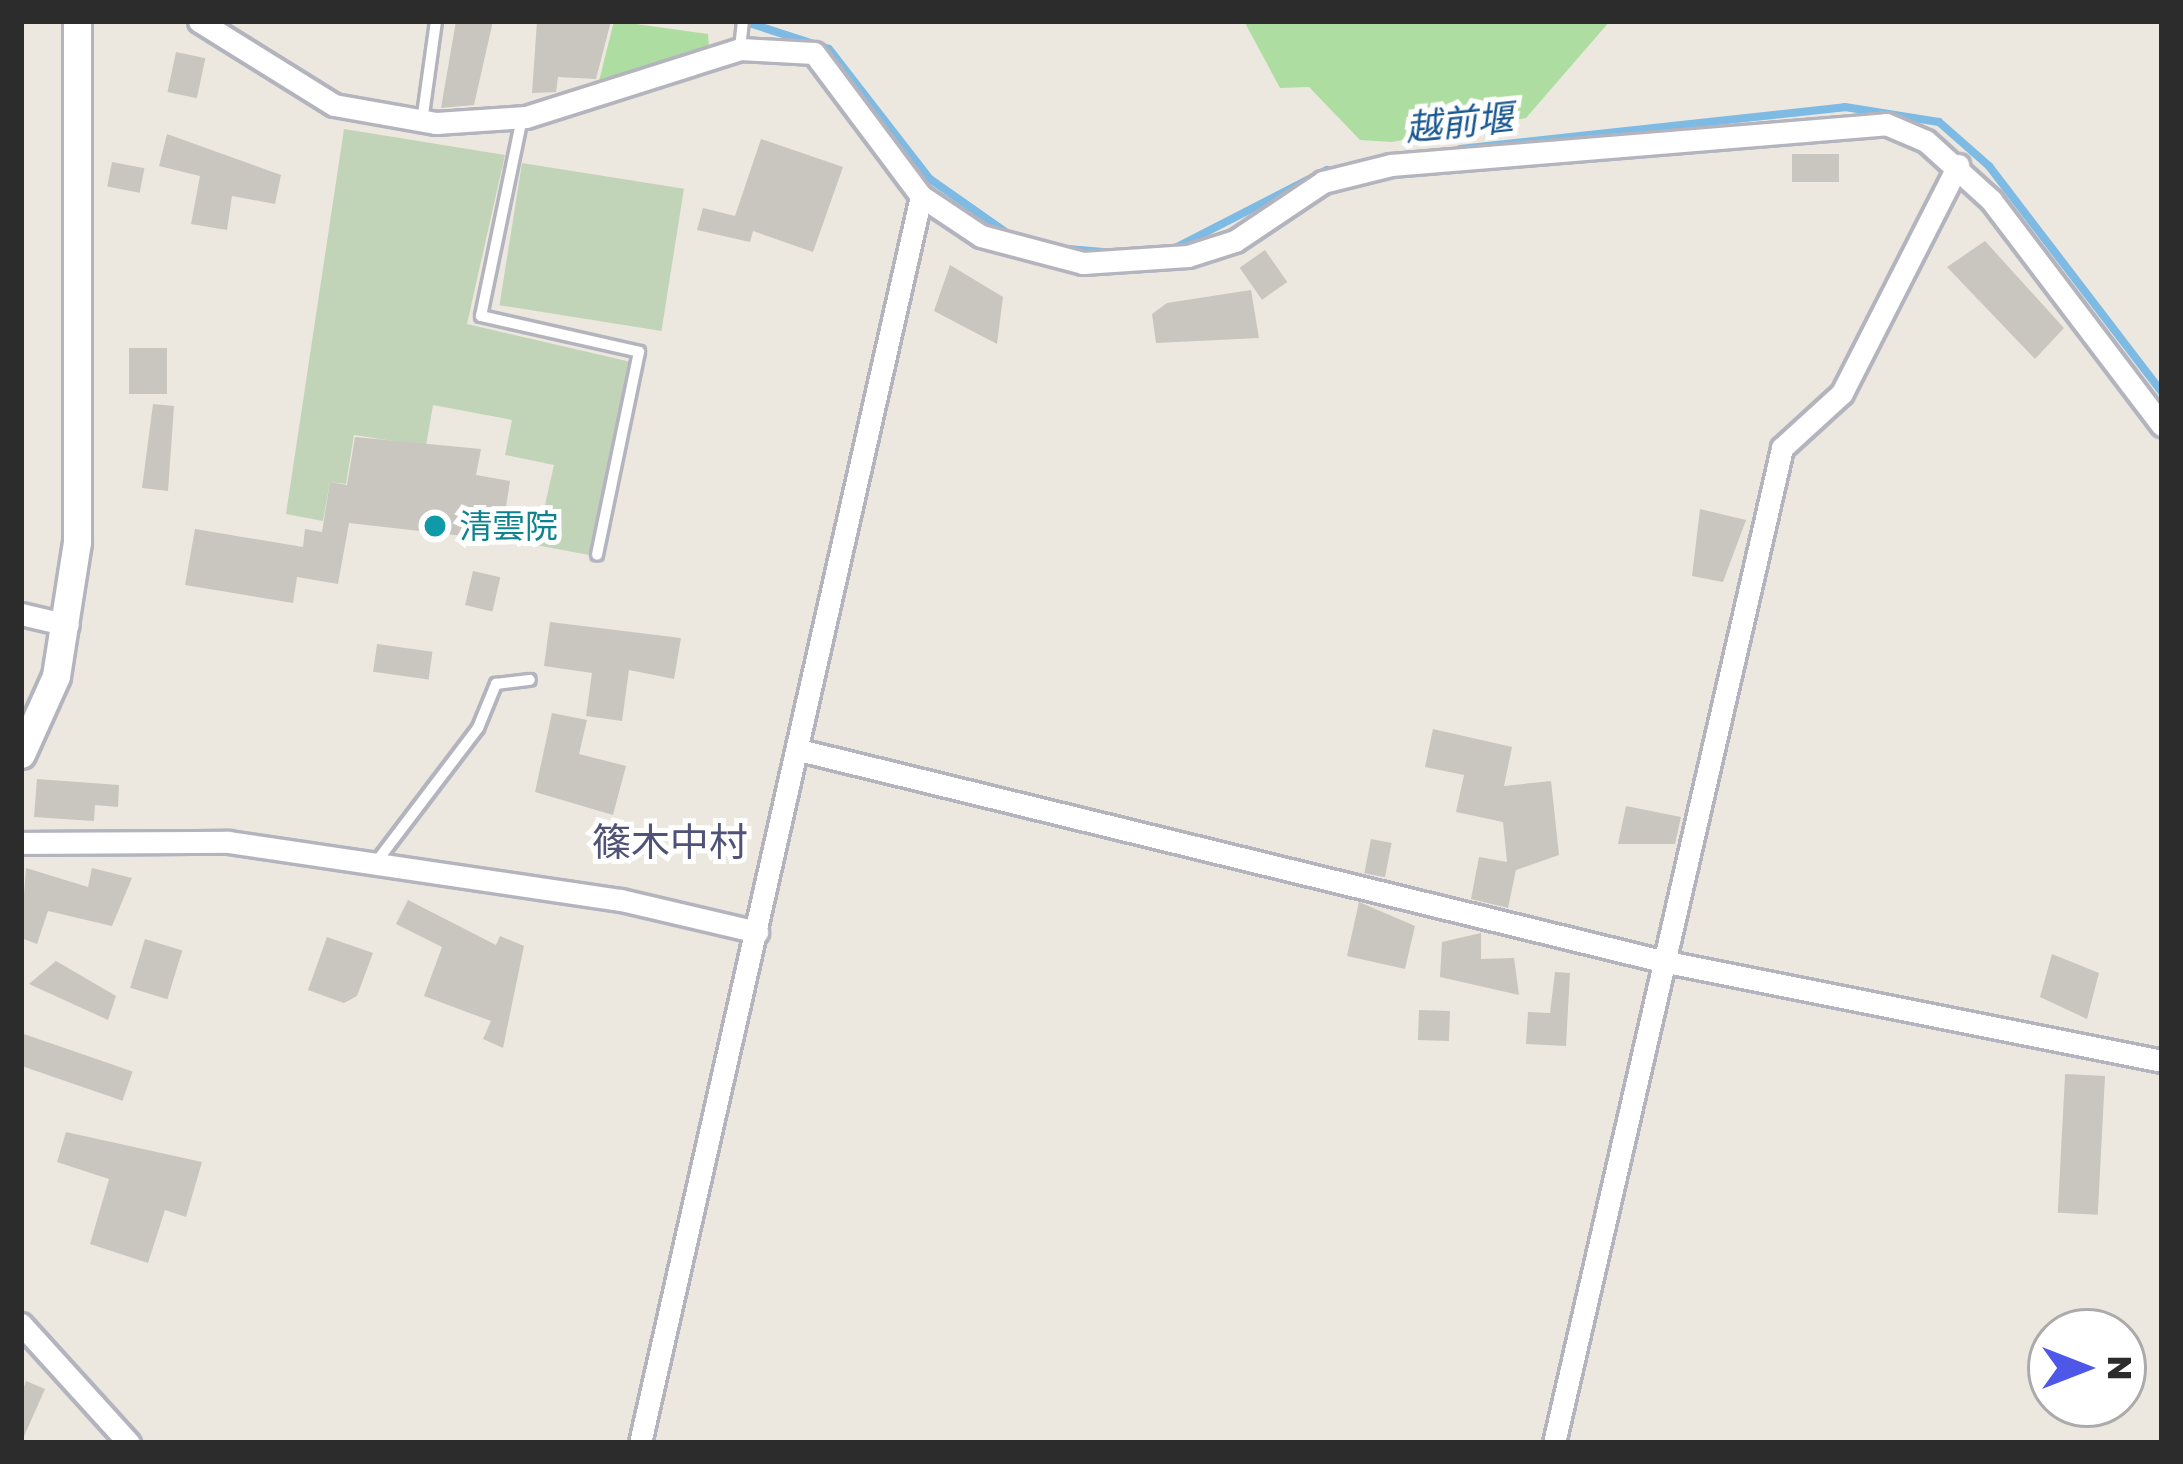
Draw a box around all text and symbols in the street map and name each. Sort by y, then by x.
water label: 越前堰 [1403,95,1515,149]
place label: 清雲院 [459,506,558,546]
marker: 清雲院 [422,513,448,539]
district label: 篠木中村 [592,819,748,865]
north arrow [2027,1308,2147,1428]
text: N [2101,1355,2140,1381]

